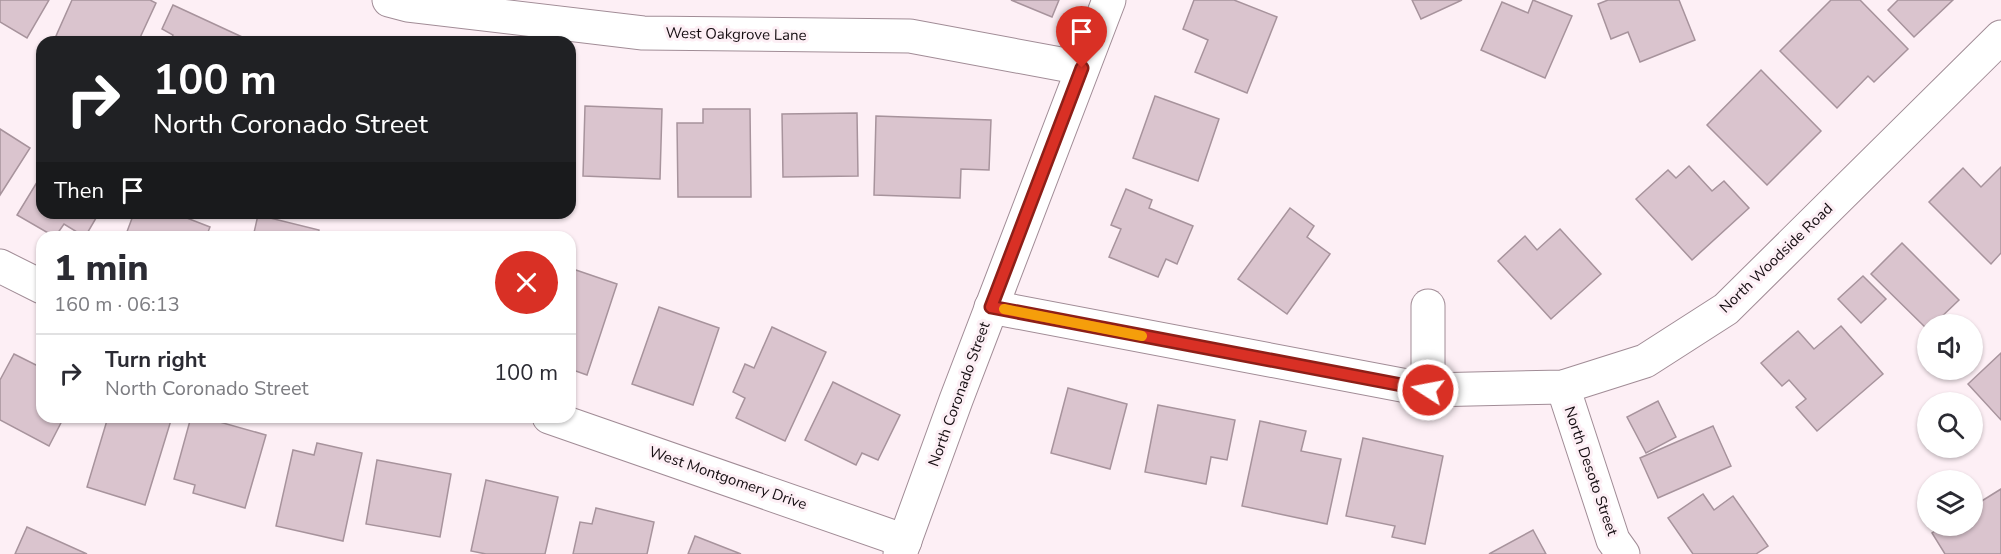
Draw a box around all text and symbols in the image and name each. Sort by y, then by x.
pin [1056,6,1107,68]
icon: arrive [1065,15,1098,48]
street label: West Oakgrove Lane [665,23,807,45]
text: 100 m [153,52,277,109]
icon: right [54,60,132,138]
text: North Coronado Street [153,106,428,143]
icon: arrive [116,174,149,207]
text: Then [54,176,104,206]
street label: North Woodside Road [1715,199,1837,317]
text: 1 min [54,244,149,293]
button: close [495,251,558,314]
text: 160 m · 06:13 [54,291,180,318]
map controls [1917,314,1983,536]
button: sound [1917,314,1983,380]
street label: North Coronado Street [923,318,995,469]
text: Turn right [105,345,206,375]
icon: right [54,357,87,390]
text: 100 m [494,358,558,388]
position arrow [1396,358,1460,422]
text: North Coronado Street [105,375,309,402]
button: search [1917,392,1983,458]
street label: North Desoto Street [1559,404,1623,539]
street label: West Montgomery Drive [646,442,810,514]
button: layers [1917,470,1983,536]

